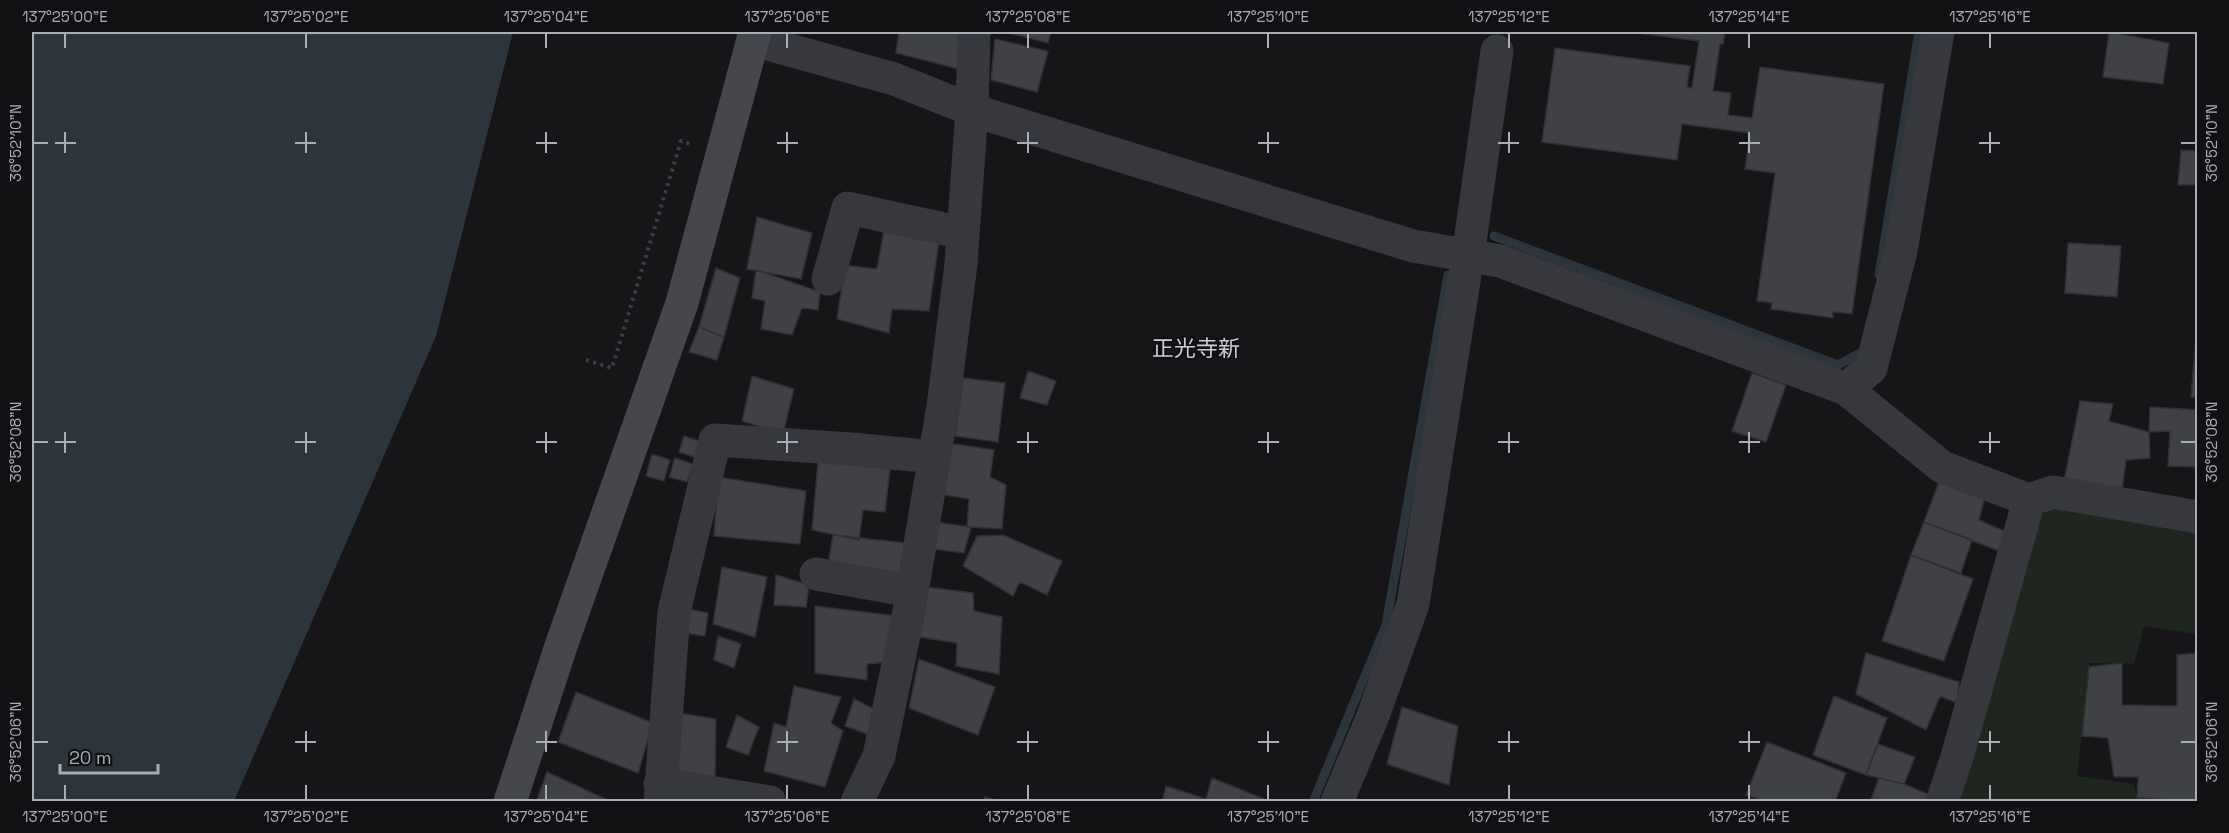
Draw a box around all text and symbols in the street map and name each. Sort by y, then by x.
text: 137°25'00"E [22,7,108,26]
text: 137°25'02"E [264,7,348,26]
text: 137°25'04"E [504,7,588,26]
text: 137°25'06"E [745,7,829,26]
text: 137°25'08"E [985,7,1071,26]
text: 137°25'10"E [1227,7,1309,26]
text: 137°25'12"E [1468,7,1550,26]
text: 137°25'14"E [1708,7,1790,26]
text: 137°25'16"E [1949,7,2031,26]
text: 36°52'10"N [6,104,25,182]
text: 36°52'10"N [2202,104,2221,182]
district label: 正光寺新 [1152,334,1240,362]
text: 36°52'08"N [6,402,25,482]
text: 36°52'08"N [2202,402,2221,482]
text: 36°52'06"N [6,702,25,782]
text: 36°52'06"N [2202,702,2221,782]
scale bar [60,737,158,775]
text: 20 m [69,746,112,769]
text: 137°25'00"E [22,807,108,826]
text: 137°25'02"E [264,807,348,826]
text: 137°25'04"E [504,807,588,826]
text: 137°25'06"E [745,807,829,826]
text: 137°25'08"E [985,807,1071,826]
text: 137°25'10"E [1227,807,1309,826]
text: 137°25'12"E [1468,807,1550,826]
text: 137°25'14"E [1708,807,1790,826]
text: 137°25'16"E [1949,807,2031,826]

